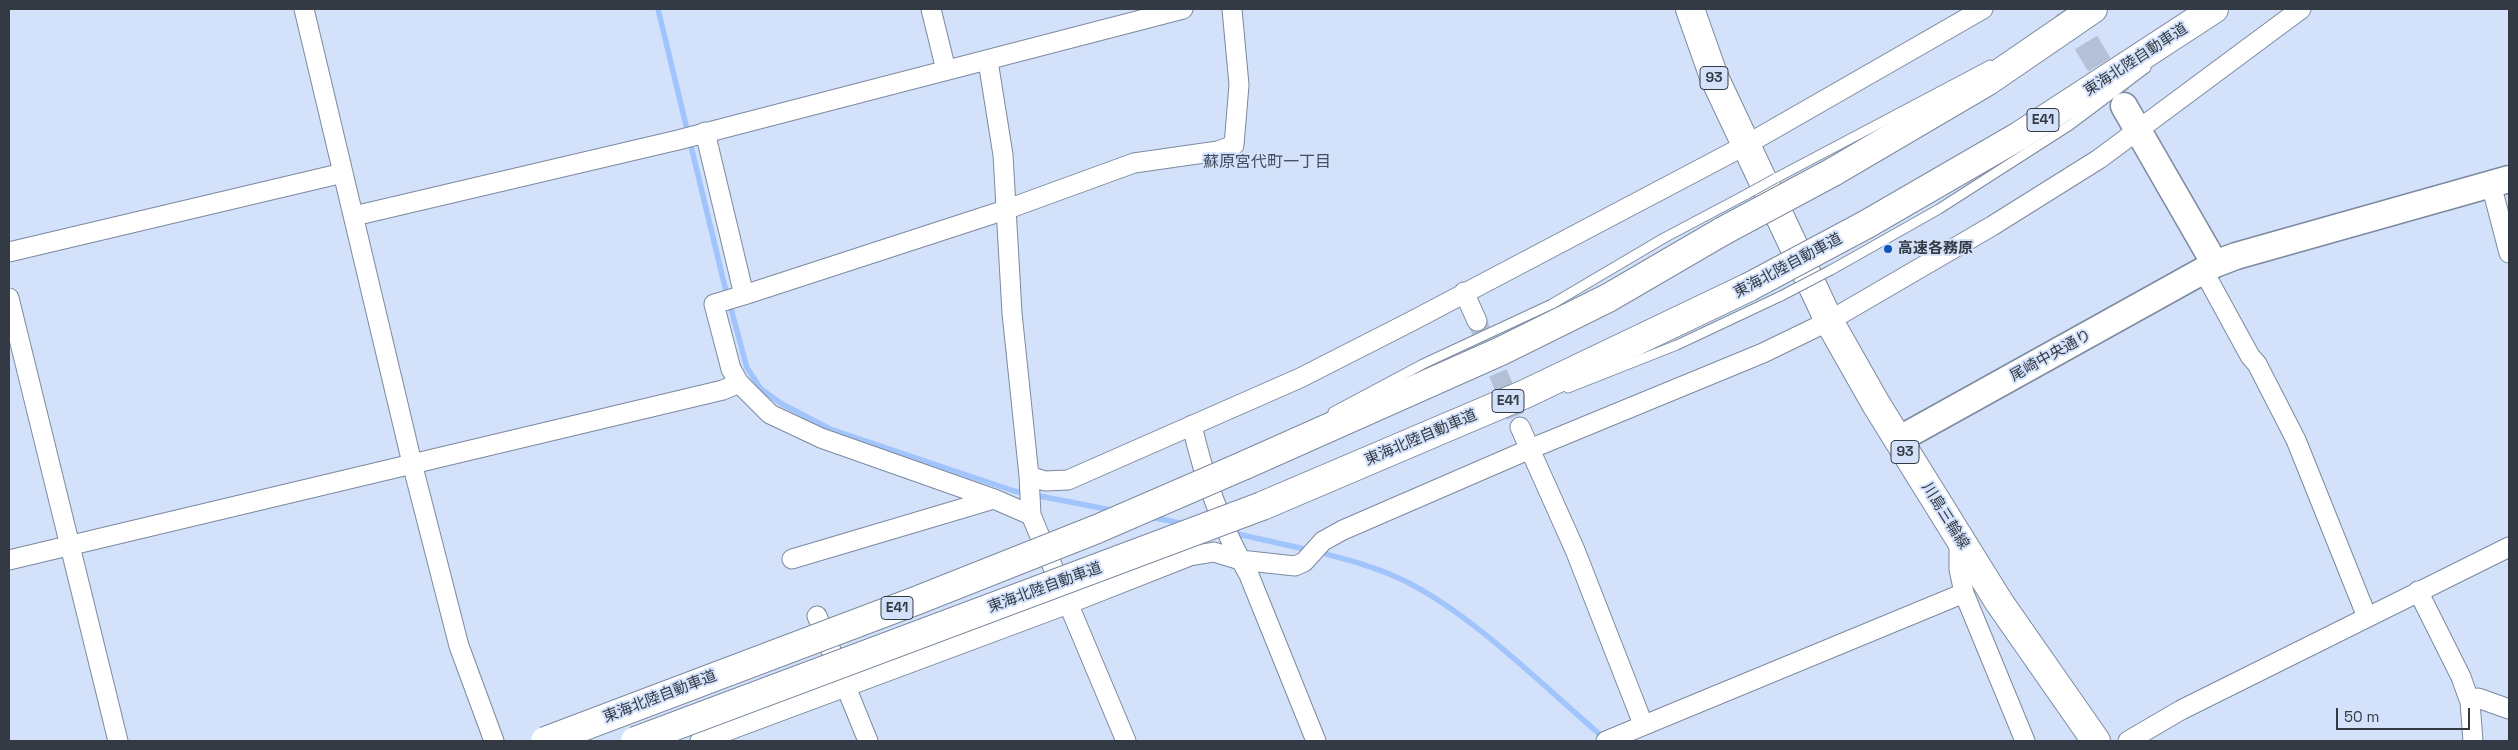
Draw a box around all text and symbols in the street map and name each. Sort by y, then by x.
street label: 東海北陸自動車道 [2081,20,2191,100]
road number: 93 [1700,66,1728,90]
road number: E41 [2027,108,2059,132]
district label: 蘇原宮代町一丁目 [1203,153,1331,173]
street label: 東海北陸自動車道 [1731,230,1845,302]
place label: 高速各務原 [1898,240,1973,258]
marker: 高速各務原 [1882,243,1894,255]
street label: 尾崎中央通り [2007,326,2095,386]
road number: E41 [1492,390,1524,412]
street label: 東海北陸自動車道 [1362,406,1480,470]
road number: 93 [1891,441,1919,464]
street label: 川島三輪線 [1917,479,1973,553]
street label: 東海北陸自動車道 [986,559,1104,617]
road number: E41 [881,596,913,620]
street label: 東海北陸自動車道 [601,667,719,727]
scale bar [2338,698,2472,730]
text: 50 m [2344,707,2379,726]

